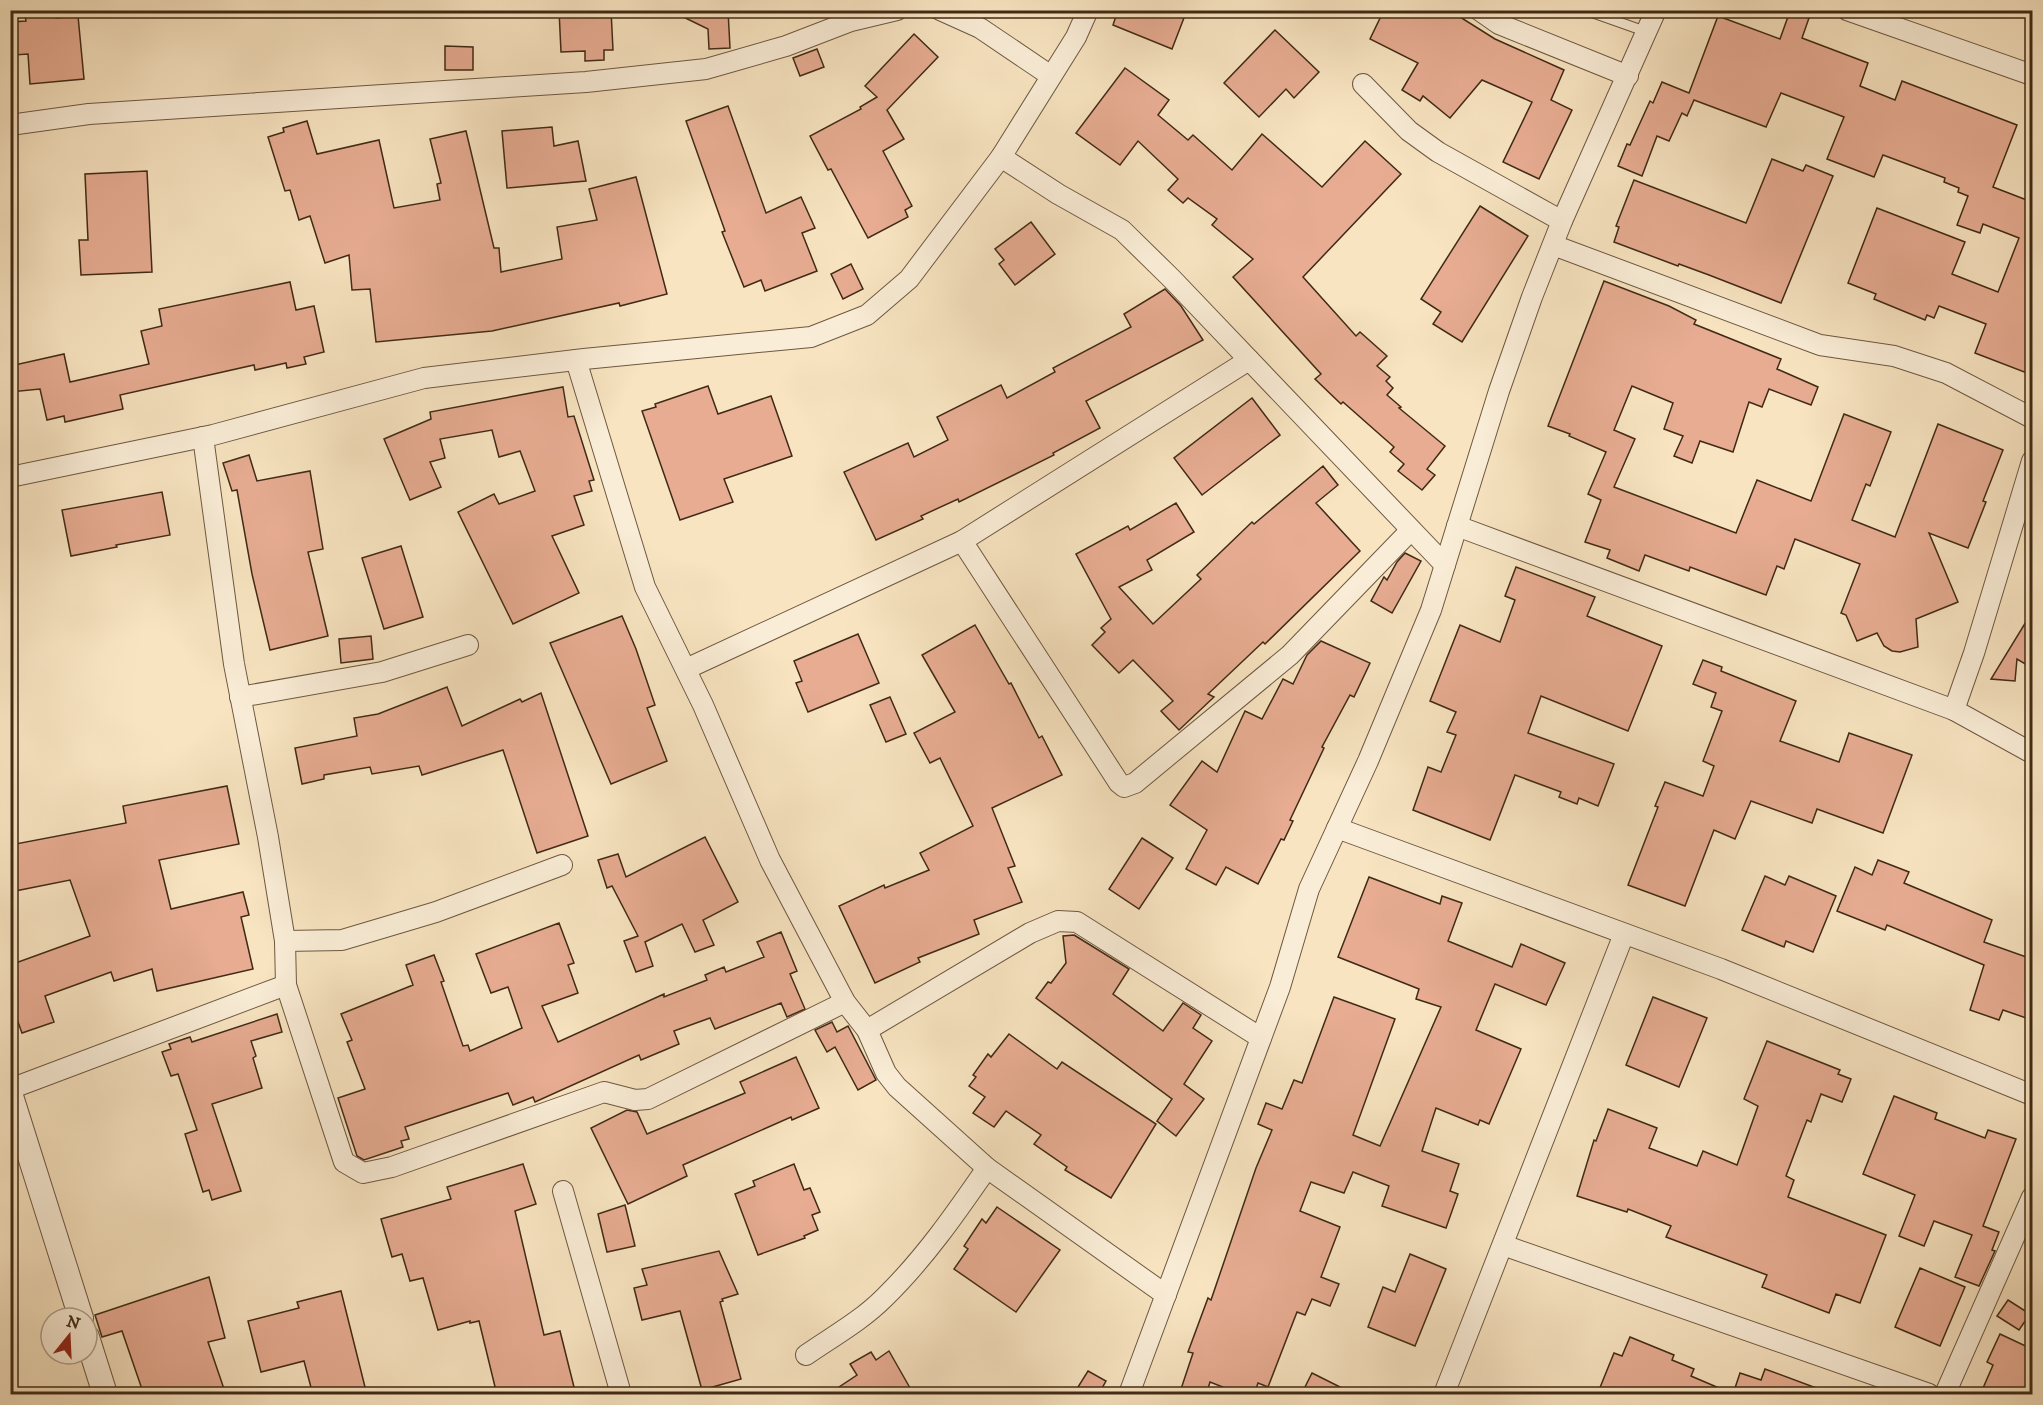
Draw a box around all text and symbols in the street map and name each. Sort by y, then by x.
north arrow [39,1306,99,1366]
text: N [64,1311,83,1334]

